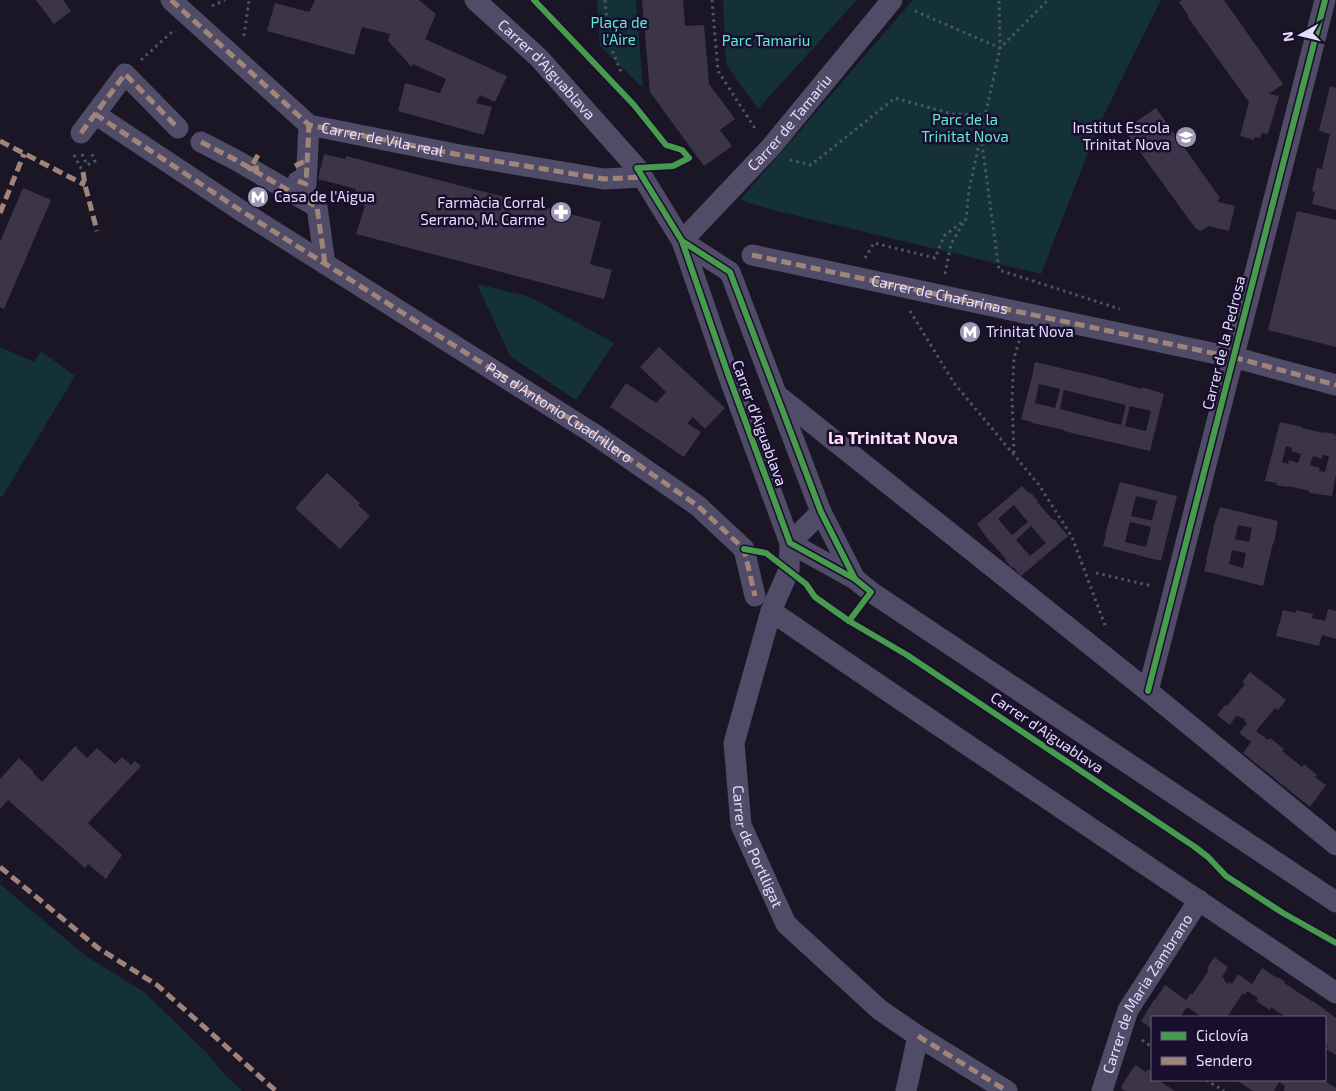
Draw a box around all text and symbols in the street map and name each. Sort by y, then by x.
north arrow [1276,10,1326,60]
park label: Plaça de l'Aire [590,13,648,48]
street label: Carrer d'Aiguablava [495,15,600,123]
park label: Parc Tamariu [722,31,810,49]
text: N [1279,31,1297,43]
street label: Carrer de Tamariu [743,70,835,174]
park label: Parc de la Trinitat Nova [921,110,1009,145]
street label: Carrer de Vila-real [320,118,446,160]
place label: Institut Escola Trinitat Nova [1073,118,1170,153]
school or university icon: Institut Escola Trinitat Nova [1174,125,1198,149]
metro station icon: Casa de l'Aigua [246,185,270,209]
place label: Casa de l'Aigua [274,187,375,205]
place label: Farmàcia Corral Serrano, M. Carme [420,193,546,228]
pharmacy icon: Farmàcia Corral Serrano, M. Carme [549,200,573,224]
street label: Carrer de Chafarinas [870,271,1010,317]
street label: Carrer de la Pedrosa [1198,274,1248,412]
metro station icon: Trinitat Nova [958,320,982,344]
place label: Trinitat Nova [986,322,1074,340]
street label: Carrer d'Aiguablava [729,357,791,488]
street label: Pas d'Antonio Cuadrillero [483,358,636,466]
district label: la Trinitat Nova [828,426,958,448]
street label: Carrer d'Aiguablava [988,688,1107,777]
street label: Carrer de Portlligat [730,784,787,910]
street label: Carrer de Maria Zambrano [1098,910,1196,1076]
legend [1151,1016,1326,1081]
text: Ciclovía [1196,1026,1248,1044]
text: Sendero [1196,1051,1252,1069]

